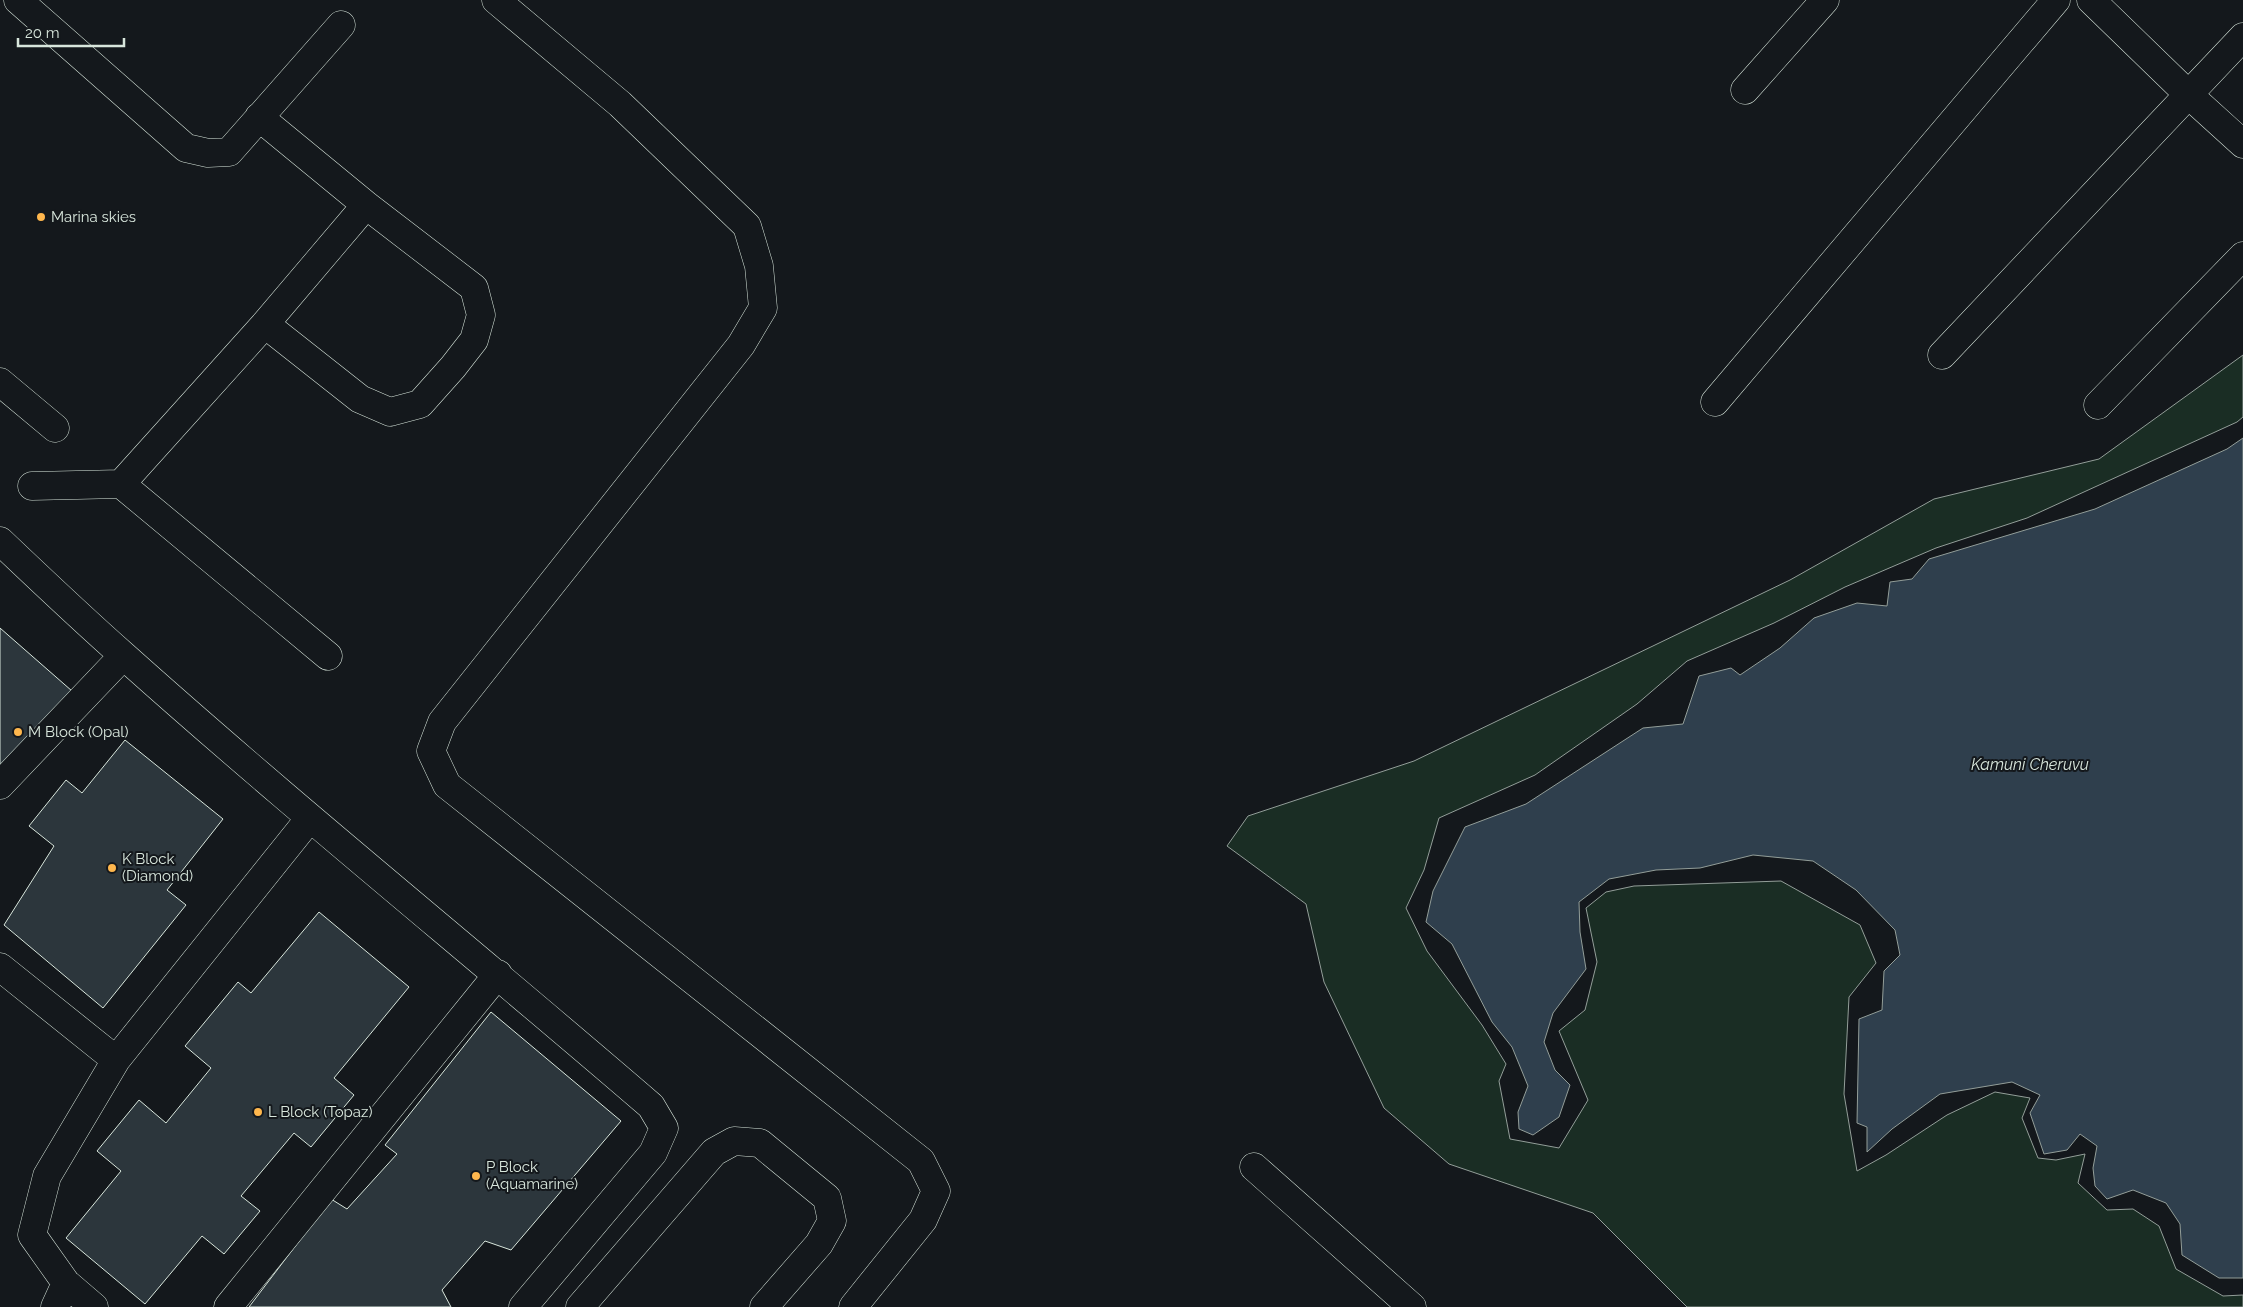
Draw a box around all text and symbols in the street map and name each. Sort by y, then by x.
scale bar [18,15,124,47]
text: 20 m [25,24,60,42]
place label: Marina skies [51,208,136,226]
marker: Marina skies [35,211,47,223]
place label: M Block (Opal) [28,723,128,741]
marker: M Block (Opal) [12,726,24,738]
water label: Kamuni Cheruvu [1971,755,2089,774]
place label: K Block (Diamond) [122,850,193,885]
marker: K Block (Diamond) [106,862,118,874]
place label: L Block (Topaz) [268,1103,372,1121]
marker: L Block (Topaz) [252,1106,264,1118]
place label: P Block (Aquamarine) [486,1158,578,1193]
marker: P Block (Aquamarine) [470,1170,482,1182]

